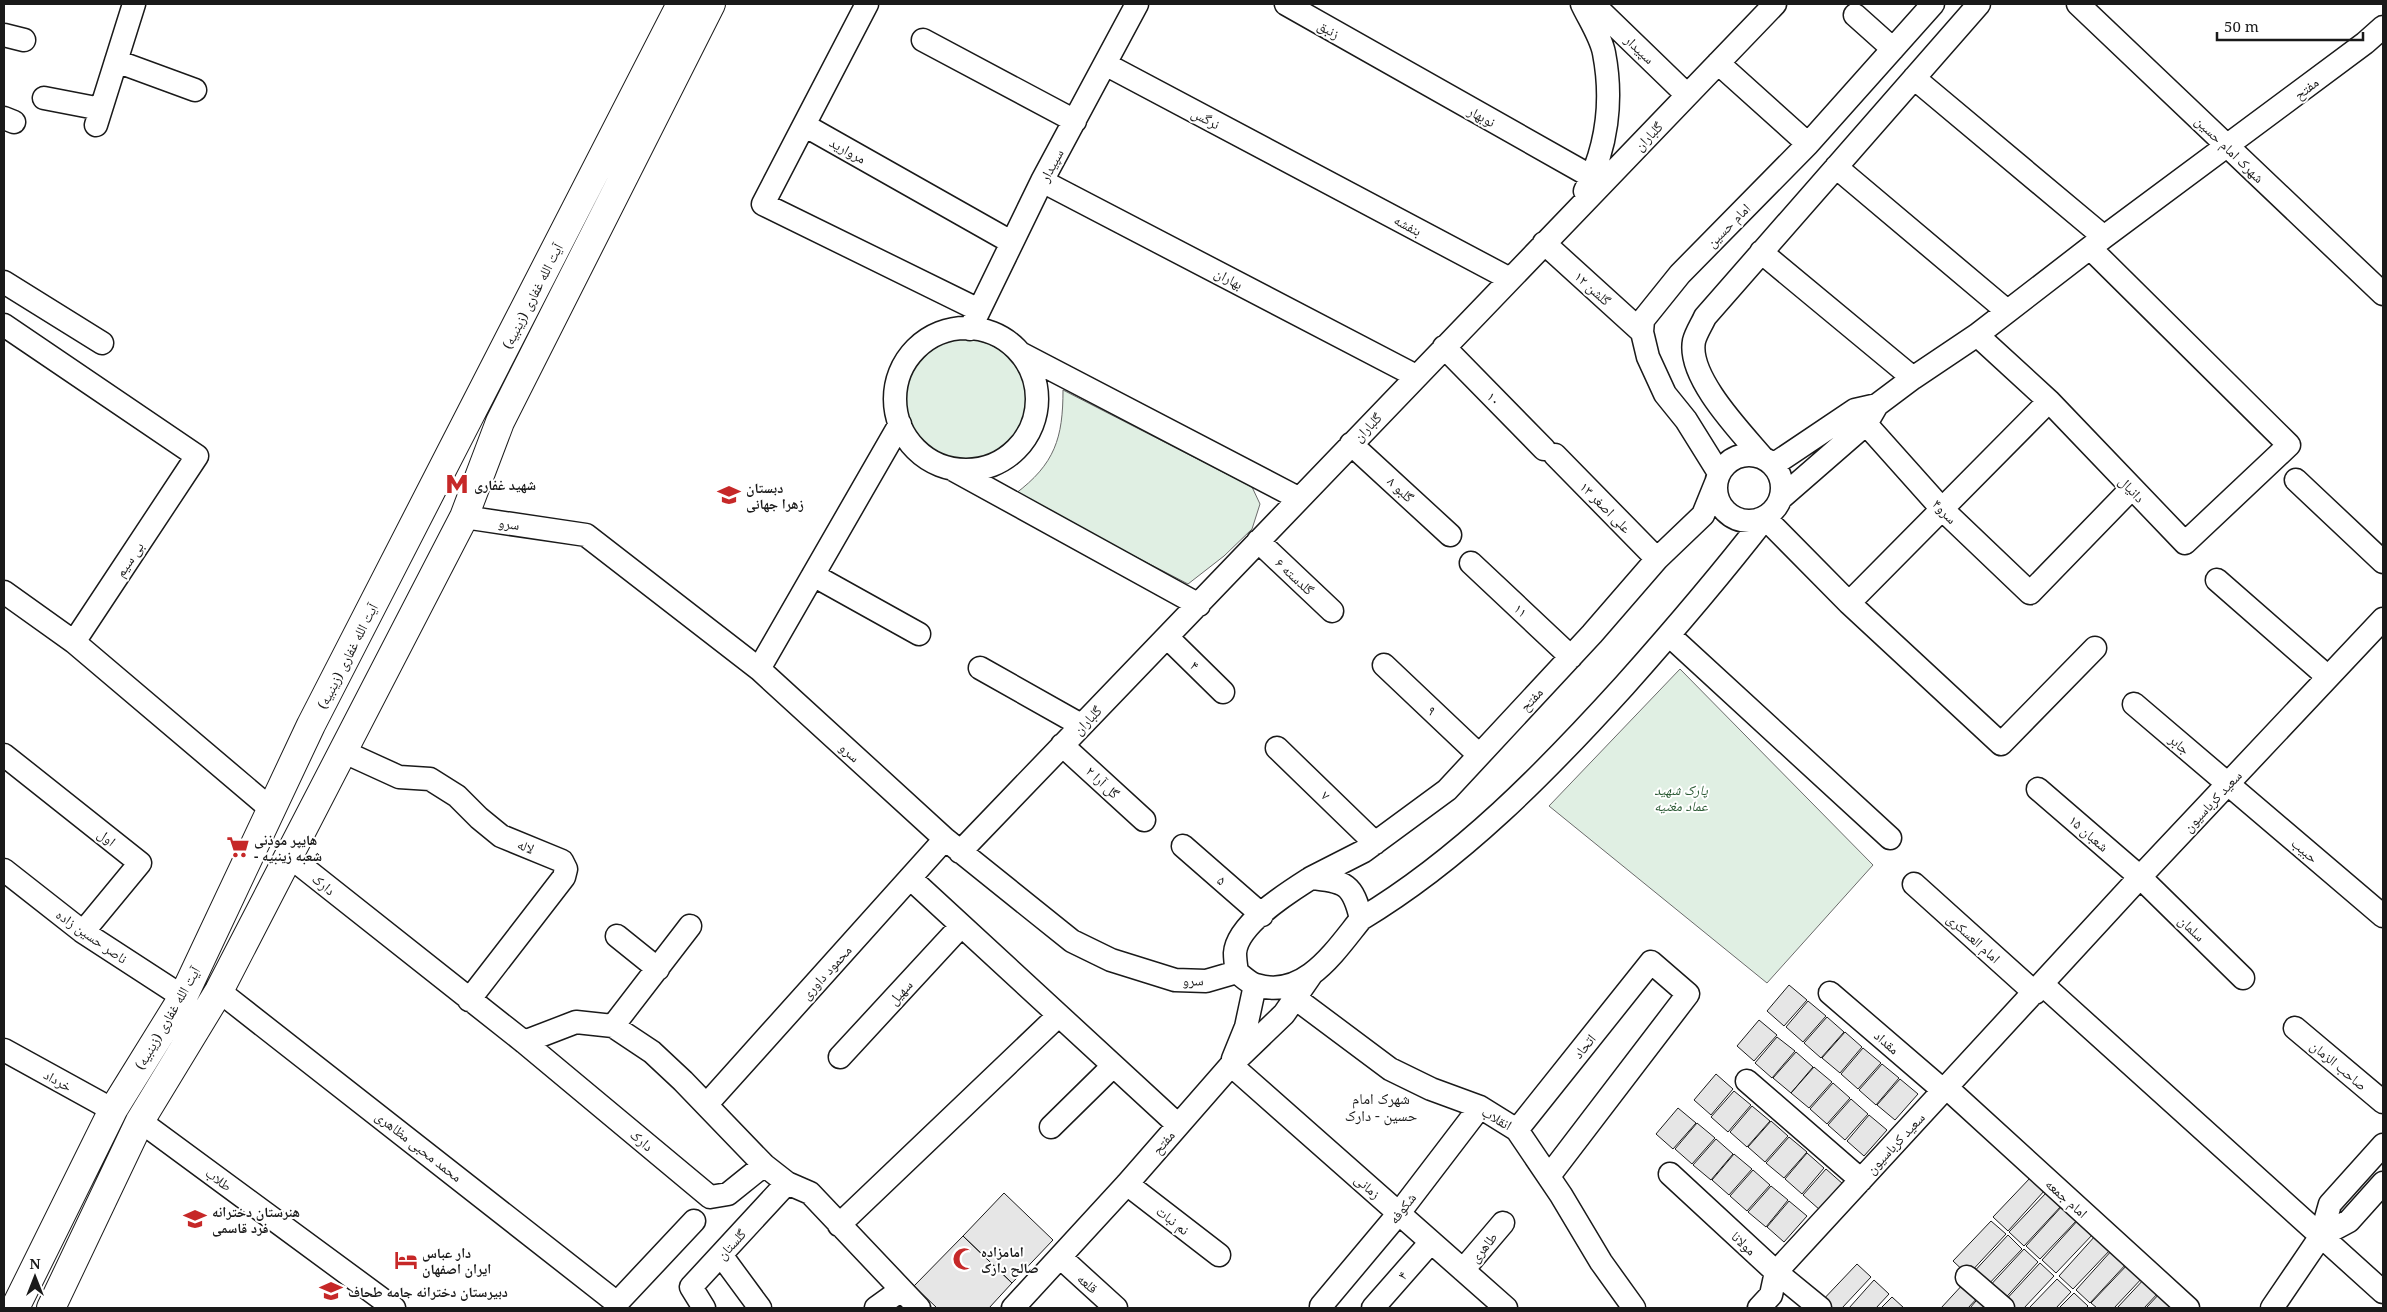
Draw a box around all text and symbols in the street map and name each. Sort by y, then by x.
scale bar [2217,10,2363,42]
street label: زنبق [1314,15,1343,44]
text: 50 m [2224,16,2259,36]
street label: سپیدار [1620,29,1659,68]
street label: مفتح [2290,73,2323,104]
street label: نوبهار [1464,100,1499,131]
street label: نرگس [1188,103,1224,133]
street label: شهرک امام حسین [2191,111,2269,188]
street label: گلباران [1629,117,1667,155]
street label: مروارید [826,132,870,168]
street label: سپیدار [1034,145,1068,186]
street label: امام حسین [1702,199,1755,252]
street label: بنفشه [1391,210,1425,240]
street label: آیت الله غفاری (زینبیه) [497,240,567,352]
street label: بهاران [1211,263,1247,293]
street label: گلشن ۱۲ [1571,267,1615,310]
street label: ۱۰ [1483,387,1505,409]
street label: گلباران [1348,408,1386,446]
metro station icon: شهید غفاری [444,471,470,497]
street label: گلبو ۸ [1384,472,1419,506]
street label: دانیال [2115,472,2149,506]
place label: شهید غفاری [474,475,536,494]
street label: علی اصغر ۱۳ [1576,477,1636,537]
place label: دبستان زهرا جهانی [746,478,804,513]
school or university icon: دبستان زهرا جهانی [716,482,742,508]
street label: سرو۴ [1929,494,1961,528]
street label: سرو [497,512,521,534]
street label: بی سیم [110,538,149,581]
street label: گلدسته ۶ [1272,553,1319,599]
street label: ۱۱ [1510,599,1532,621]
street label: آیت الله غفاری (زینبیه) [312,600,382,712]
street label: ۴ [1186,656,1204,674]
street label: مفتح [1515,683,1548,716]
street label: گلباران [1068,701,1106,739]
street label: ۹ [1423,701,1441,719]
street label: جابر [2165,729,2195,758]
street label: سرو [836,738,864,766]
street label: گل آرا ۲ [1082,762,1124,803]
street label: سعید کرباسیون [2178,766,2246,836]
park label: پارک شهید عماد مغنیه [1654,780,1709,815]
street label: ۷ [1317,786,1335,804]
street label: ۱۵ شعبان [2065,810,2113,856]
street label: اول [94,824,120,850]
place label: هایپر موذنی - شعبه زینبیه [254,830,322,865]
street label: حبیب [2288,833,2322,867]
supermarket icon: هایپر موذنی - شعبه زینبیه [225,834,251,860]
street label: لاله [515,834,537,858]
street label: دارک [308,869,340,899]
street label: ۵ [1213,871,1231,889]
street label: ناصر حسین زاده [53,904,132,968]
street label: امام العسکری [1943,909,2005,968]
street label: سلمان [2175,911,2209,945]
street label: محمود داوری [796,941,856,1003]
street label: آیت الله غفاری (زینبیه) [130,963,204,1073]
street label: سرو [1182,970,1204,990]
street label: سهیل [884,975,916,1009]
street label: مقداد [1870,1026,1904,1058]
street label: اتحاد [1568,1030,1600,1062]
street label: صاحب الزمان [2307,1036,2371,1094]
street label: خرداد [41,1065,76,1096]
district label: شهرک امام حسین - دارک [1345,1088,1418,1126]
street label: انقلاب [1478,1102,1516,1134]
street label: محمد محبی مظاهری [372,1106,466,1186]
street label: سعید کرباسیون [1861,1108,1929,1178]
street label: دارک [626,1125,658,1155]
street label: مفتح [1147,1126,1179,1159]
street label: طلاب [202,1163,236,1195]
street label: زمانی [1351,1169,1385,1203]
street label: امام جمعه [2041,1174,2092,1223]
street label: شکوفه [1384,1189,1420,1227]
street label: نم نبات [1152,1201,1194,1240]
place label: هنرستان دخترانه فرد قاسمی [212,1202,300,1237]
school or university icon: هنرستان دخترانه فرد قاسمی [182,1206,208,1232]
street label: گلستان [712,1224,750,1263]
street label: مولانا [1727,1227,1761,1259]
street label: طاهری [1465,1228,1501,1266]
place label: امامزاده صالح دارک [981,1242,1039,1277]
place label: دار عباس ایران اصفهان [422,1243,491,1278]
mosque icon: امامزاده صالح دارک [951,1246,977,1272]
hotel icon: دار عباس ایران اصفهان [393,1247,419,1273]
north arrow [10,1252,60,1302]
text: N [29,1254,41,1273]
street label: ۴ [1393,1266,1411,1284]
street label: قلعه [1074,1269,1102,1297]
school or university icon: دبیرستان دخترانه جامه طحاف [318,1278,344,1304]
place label: دبیرستان دخترانه جامه طحاف [348,1282,508,1301]

